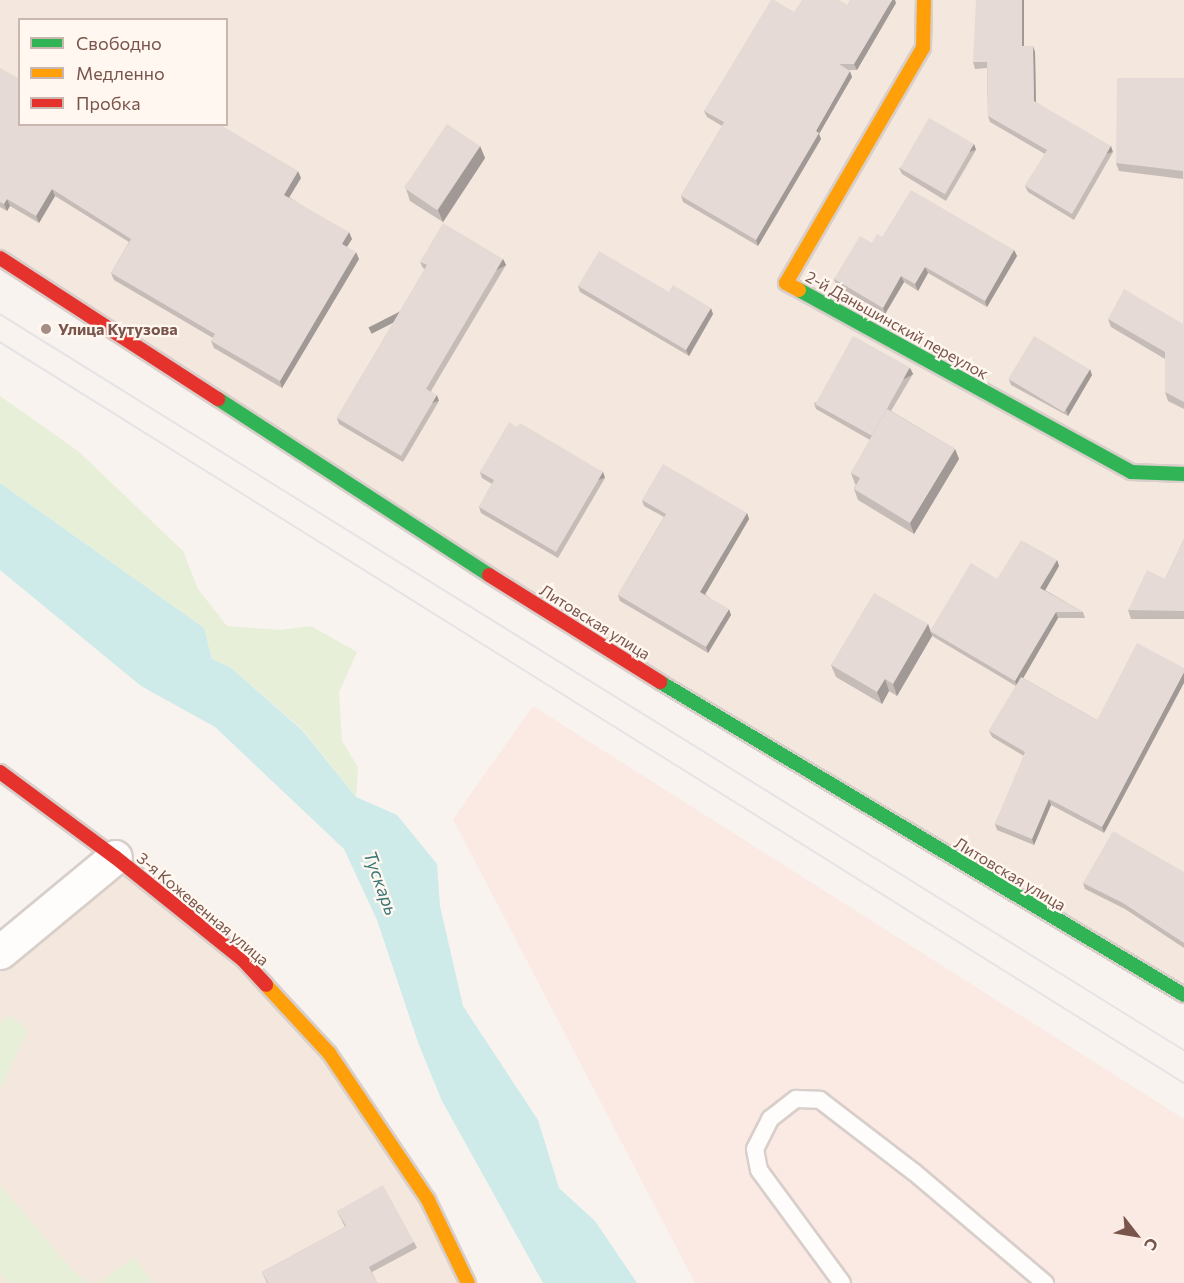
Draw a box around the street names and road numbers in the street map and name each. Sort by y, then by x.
street label: 2-й Даньшинский переулок [802,267,992,383]
street label: Литовская улица [536,580,654,664]
street label: Литовская улица [951,833,1069,915]
street label: 3-я Кожевенная улица [133,848,273,970]

